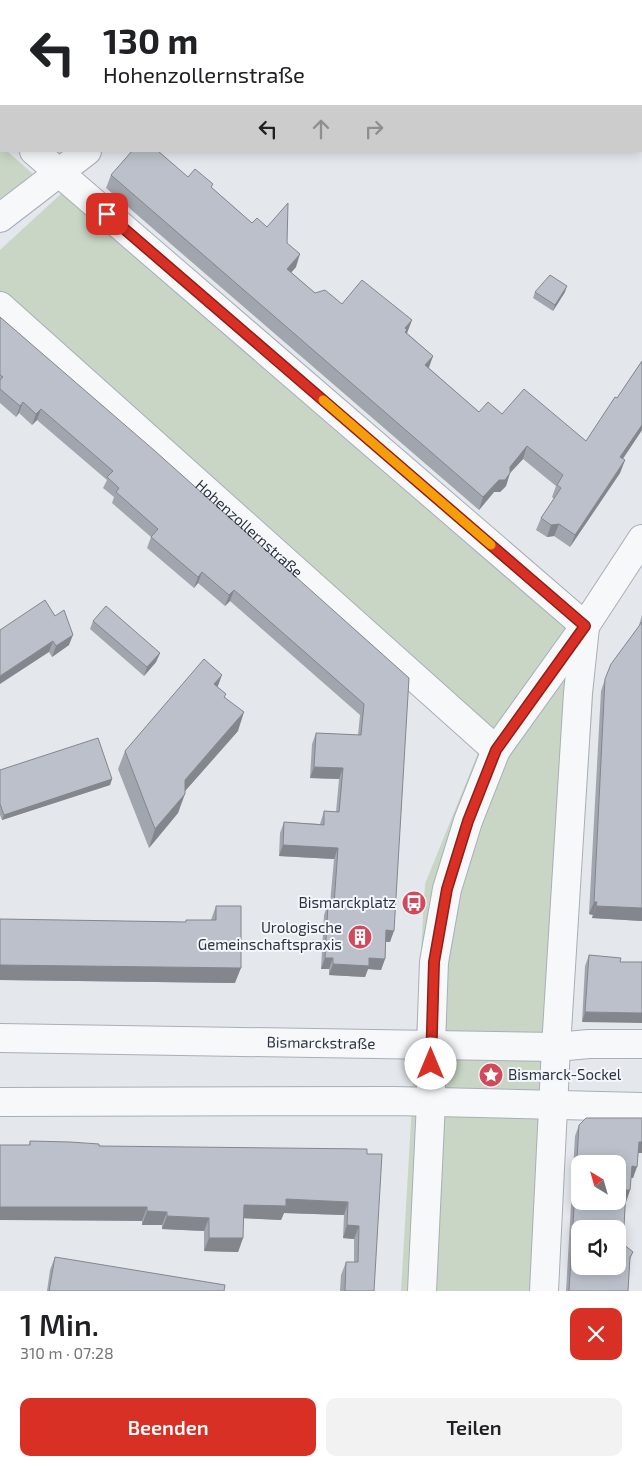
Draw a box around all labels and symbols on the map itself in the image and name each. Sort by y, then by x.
pin [86,193,128,235]
street label: Hohenzollernstraße [192,475,307,581]
bus stop icon: Bismarckplatz [401,890,427,916]
place label: Bismarckplatz [298,893,396,911]
place label: Urologische Gemeinschaftspraxis [198,918,342,953]
building icon: Urologische Gemeinschaftspraxis [347,924,373,950]
street label: Bismarckstraße [266,1032,375,1052]
position arrow [404,1037,456,1089]
place icon: Bismarck-Sockel [478,1062,504,1088]
place label: Bismarck-Sockel [508,1065,622,1083]
north arrow [571,1155,626,1210]

